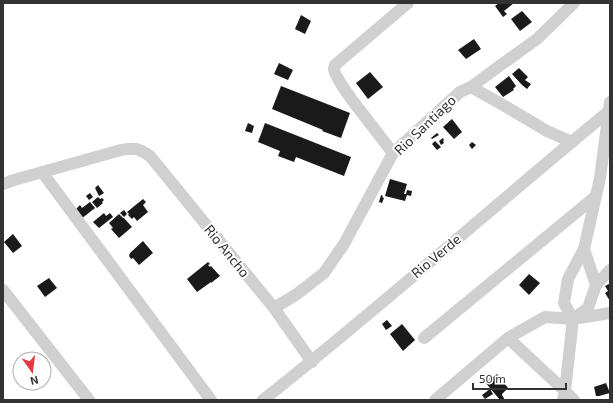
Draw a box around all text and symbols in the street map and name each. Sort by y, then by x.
street label: Rio Santiago [390,91,459,158]
street label: Rio Ancho [201,221,254,280]
street label: Rio Verde [407,230,464,281]
north arrow [12,351,52,391]
scale bar [473,365,566,391]
text: 50 m [479,371,506,385]
text: N [29,374,40,388]

